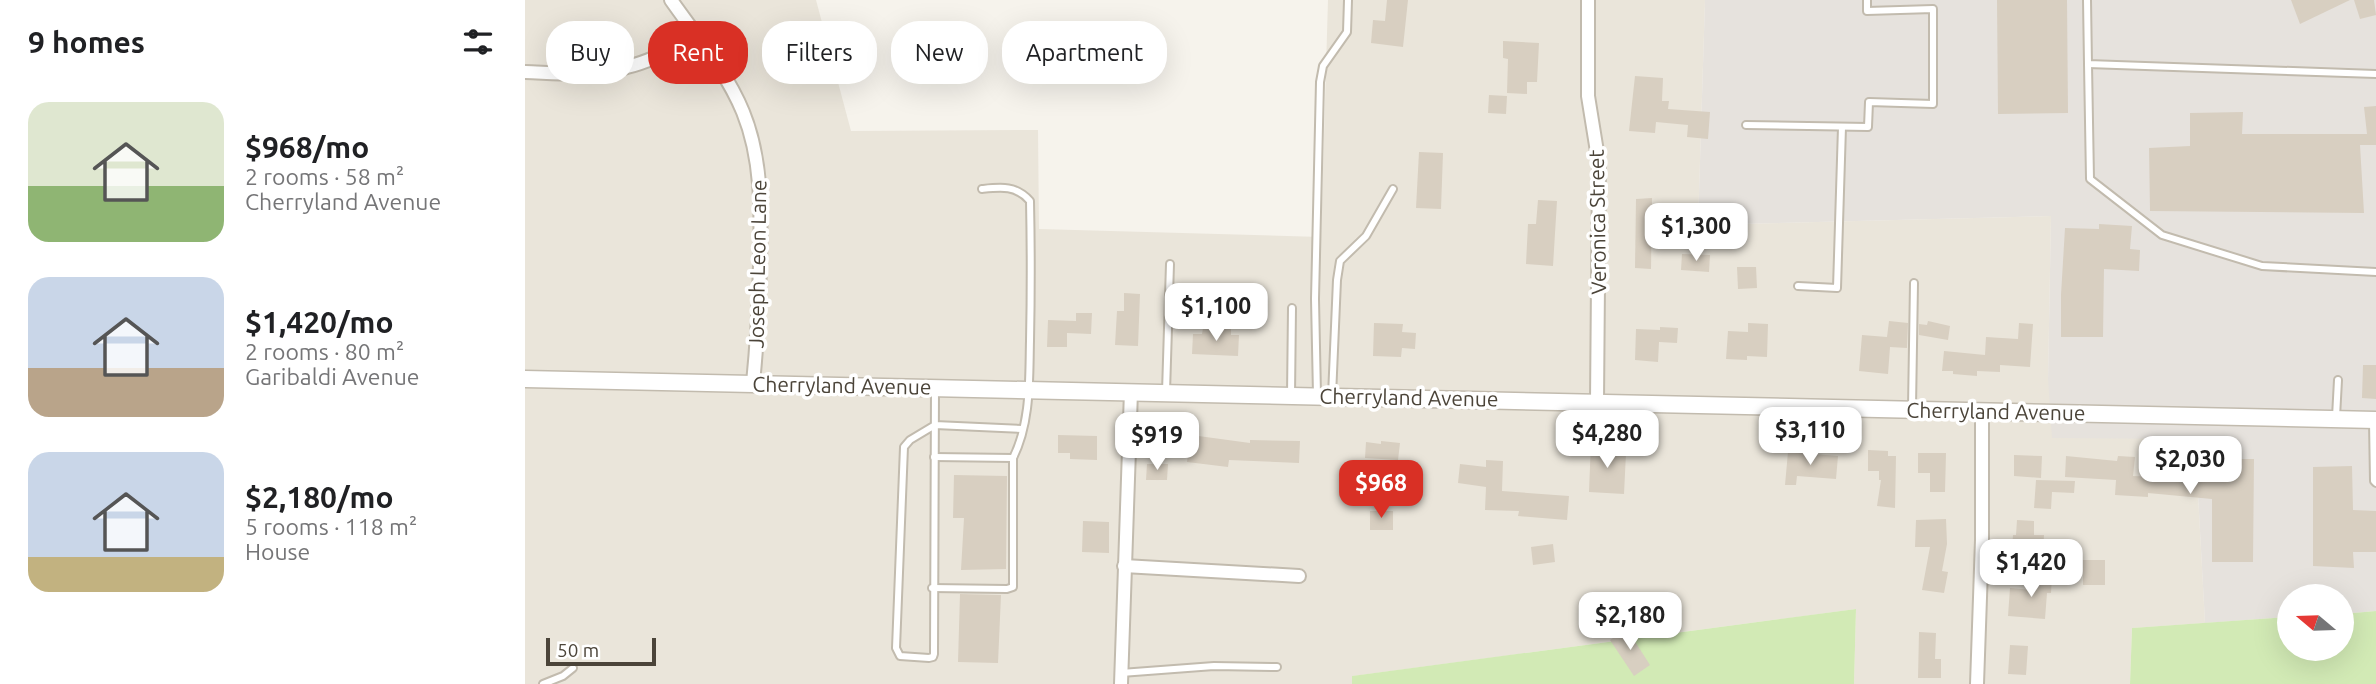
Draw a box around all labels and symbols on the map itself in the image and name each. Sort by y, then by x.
street label: Veronica Street [1584,149,1610,295]
street label: Joseph Leon Lane [744,179,770,349]
pin: $1,300 [1639,204,1753,263]
pin: $1,100 [1159,284,1273,343]
street label: Cherryland Avenue [752,371,932,399]
street label: Cherryland Avenue [1319,383,1499,411]
street label: Cherryland Avenue [1906,397,2086,425]
pin: $3,110 [1753,407,1867,467]
pin: $4,280 [1550,410,1664,470]
pin: $919 [1116,412,1198,472]
pin: $2,030 [2133,436,2247,496]
pin: $968 [1340,461,1422,520]
pin: $1,420 [1974,540,2088,599]
north arrow [2277,584,2354,662]
pin: $2,180 [1573,592,1687,652]
scale bar [546,635,656,667]

